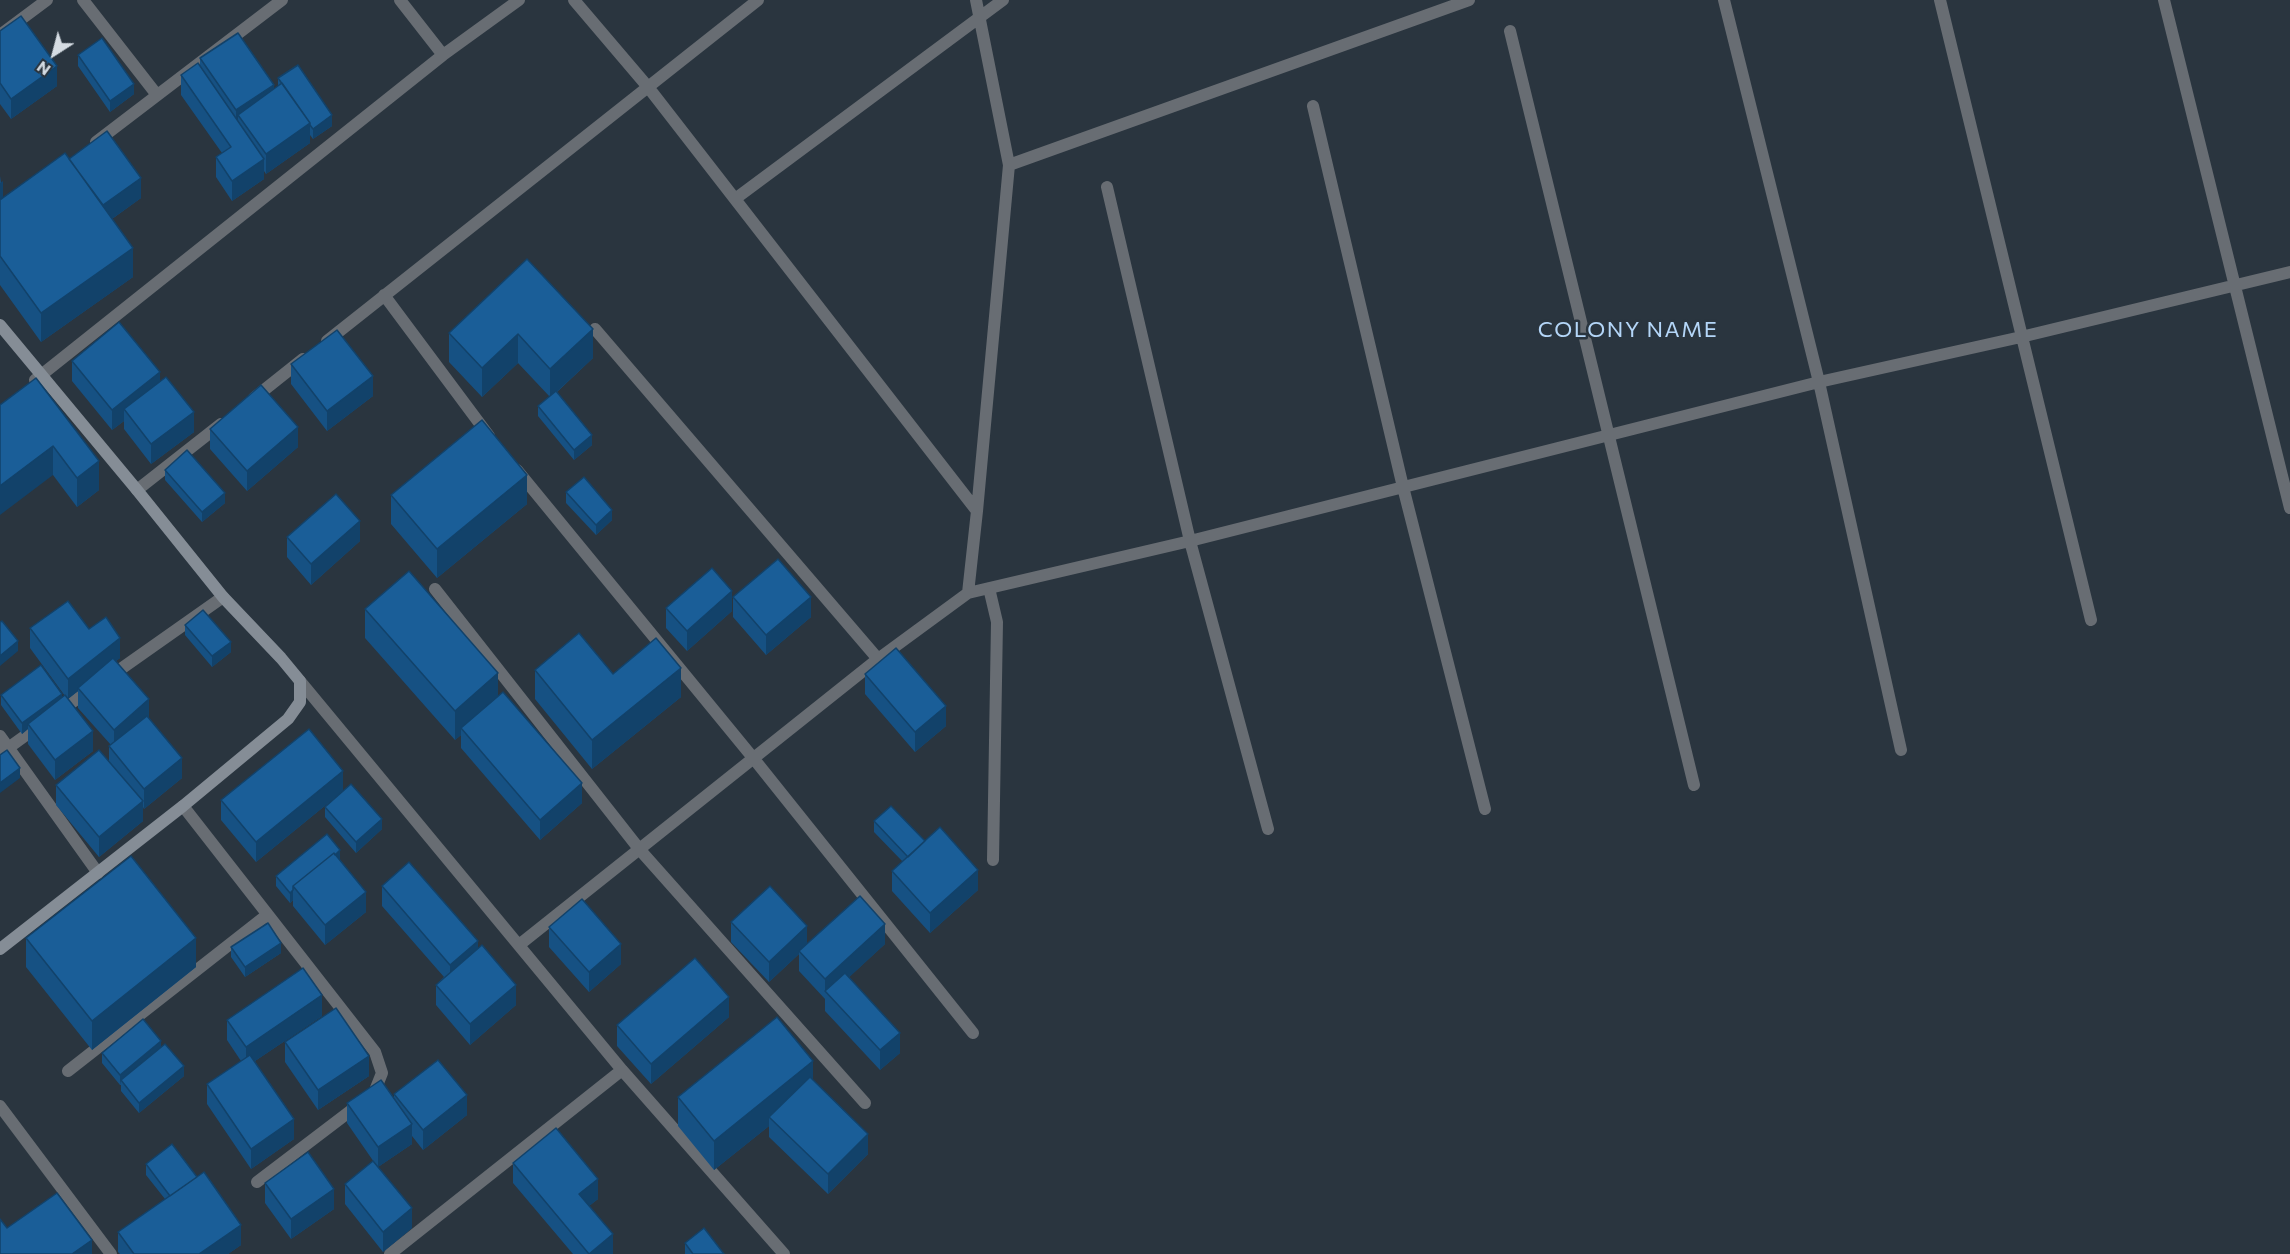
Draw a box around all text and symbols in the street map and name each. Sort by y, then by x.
north arrow [24,24,84,84]
text: N [33,58,54,80]
district label: COLONY NAME [1538,317,1718,343]

